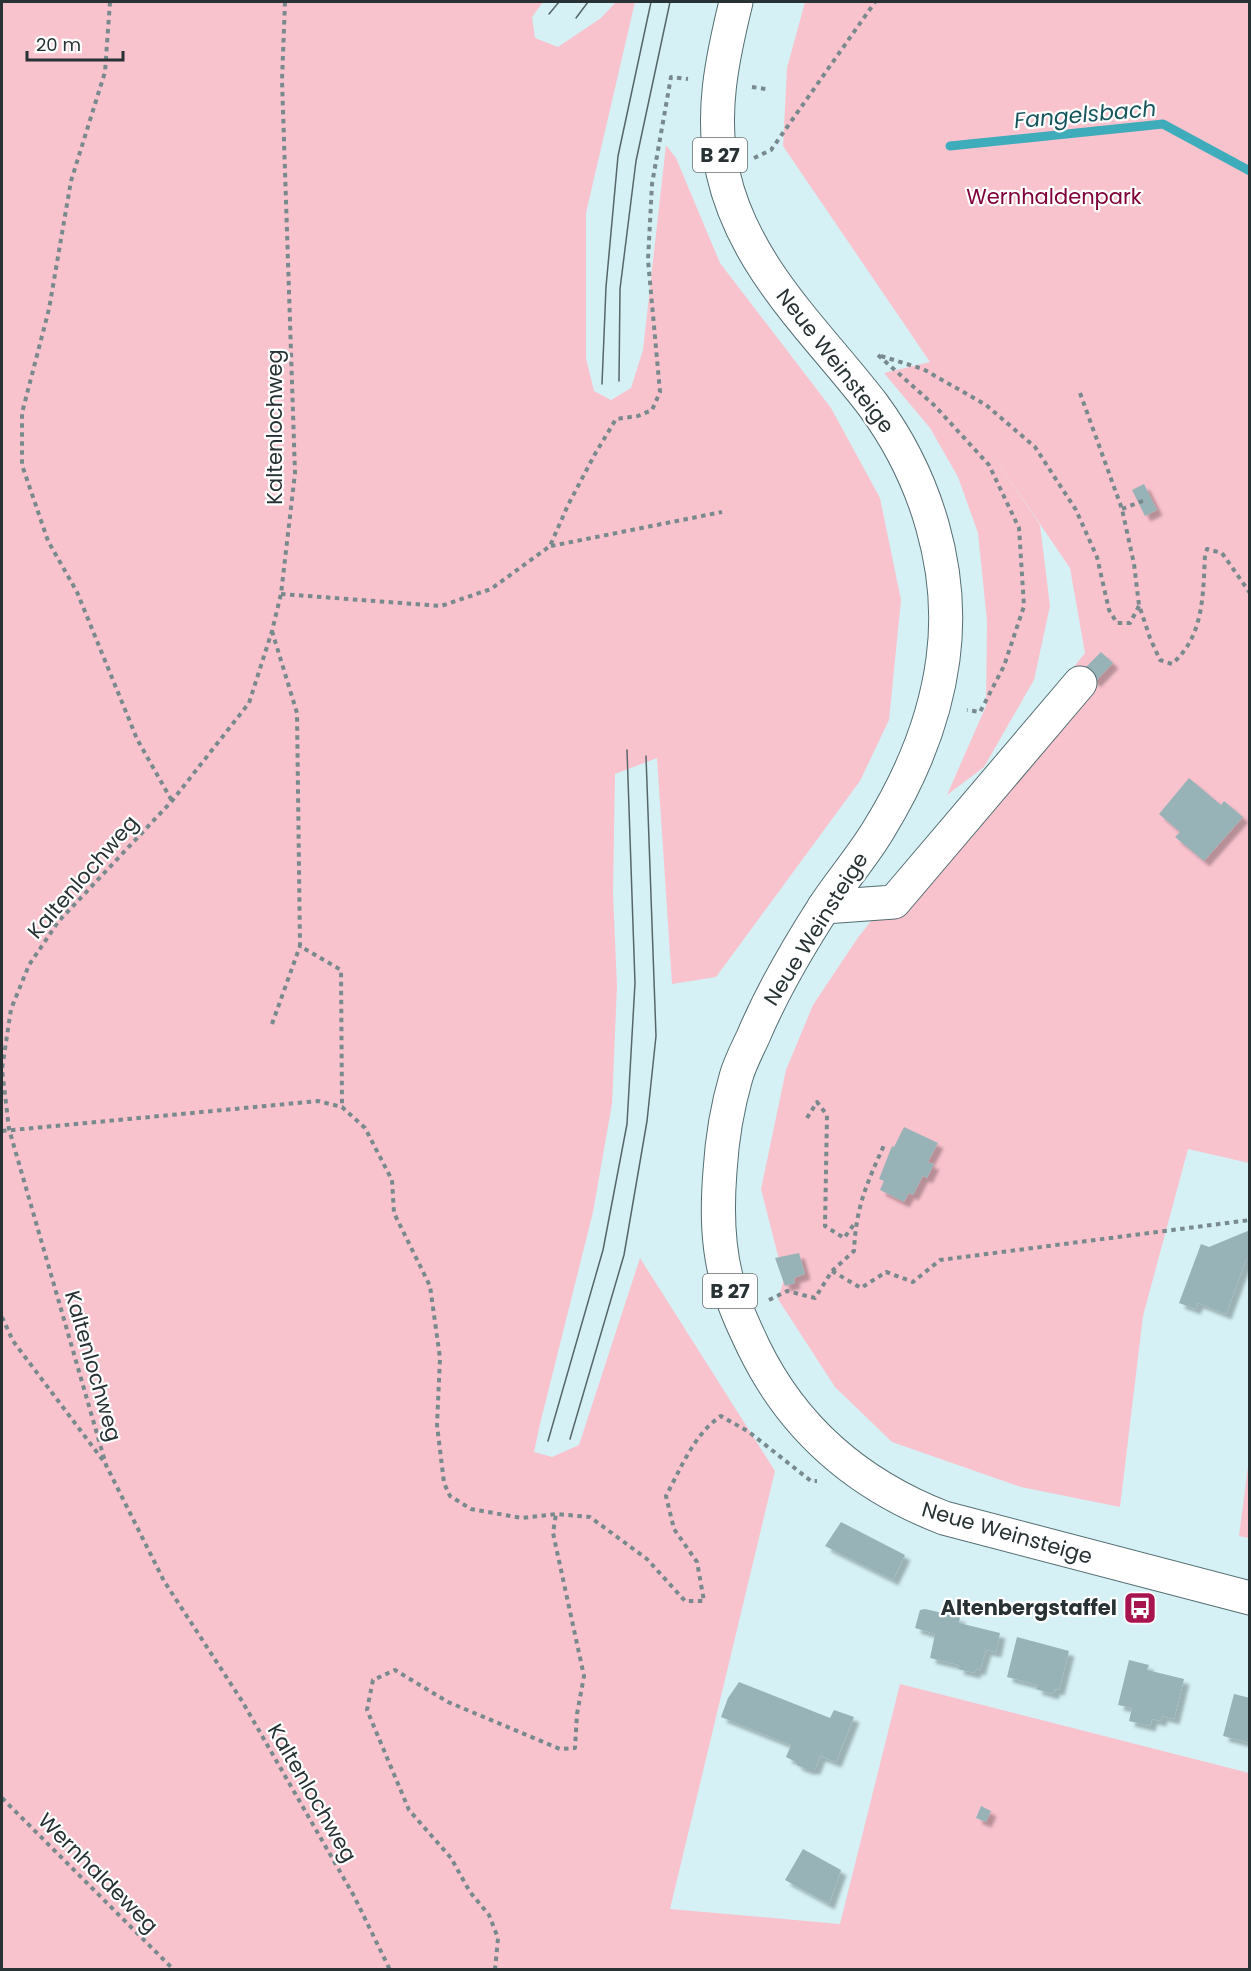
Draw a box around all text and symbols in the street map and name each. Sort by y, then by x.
scale bar [27,24,123,62]
text: 20 m [36,32,81,57]
water label: Fangelsbach [1013,93,1157,136]
road number: B 27 [693,138,747,172]
park label: Wernhaldenpark [966,182,1142,211]
street label: Neue Weinsteige [770,282,901,439]
street label: Kaltenlochweg [260,349,289,505]
street label: Kaltenlochweg [21,809,145,945]
street label: Neue Weinsteige [757,846,875,1011]
road number: B 27 [703,1274,757,1308]
street label: Kaltenlochweg [58,1287,129,1444]
street label: Neue Weinsteige [919,1494,1096,1571]
bus stop icon: Altenbergstaffel [1122,1590,1158,1626]
place label: Altenbergstaffel [941,1593,1117,1622]
street label: Kaltenlochweg [261,1718,364,1867]
street label: Wernhaldeweg [32,1806,165,1939]

